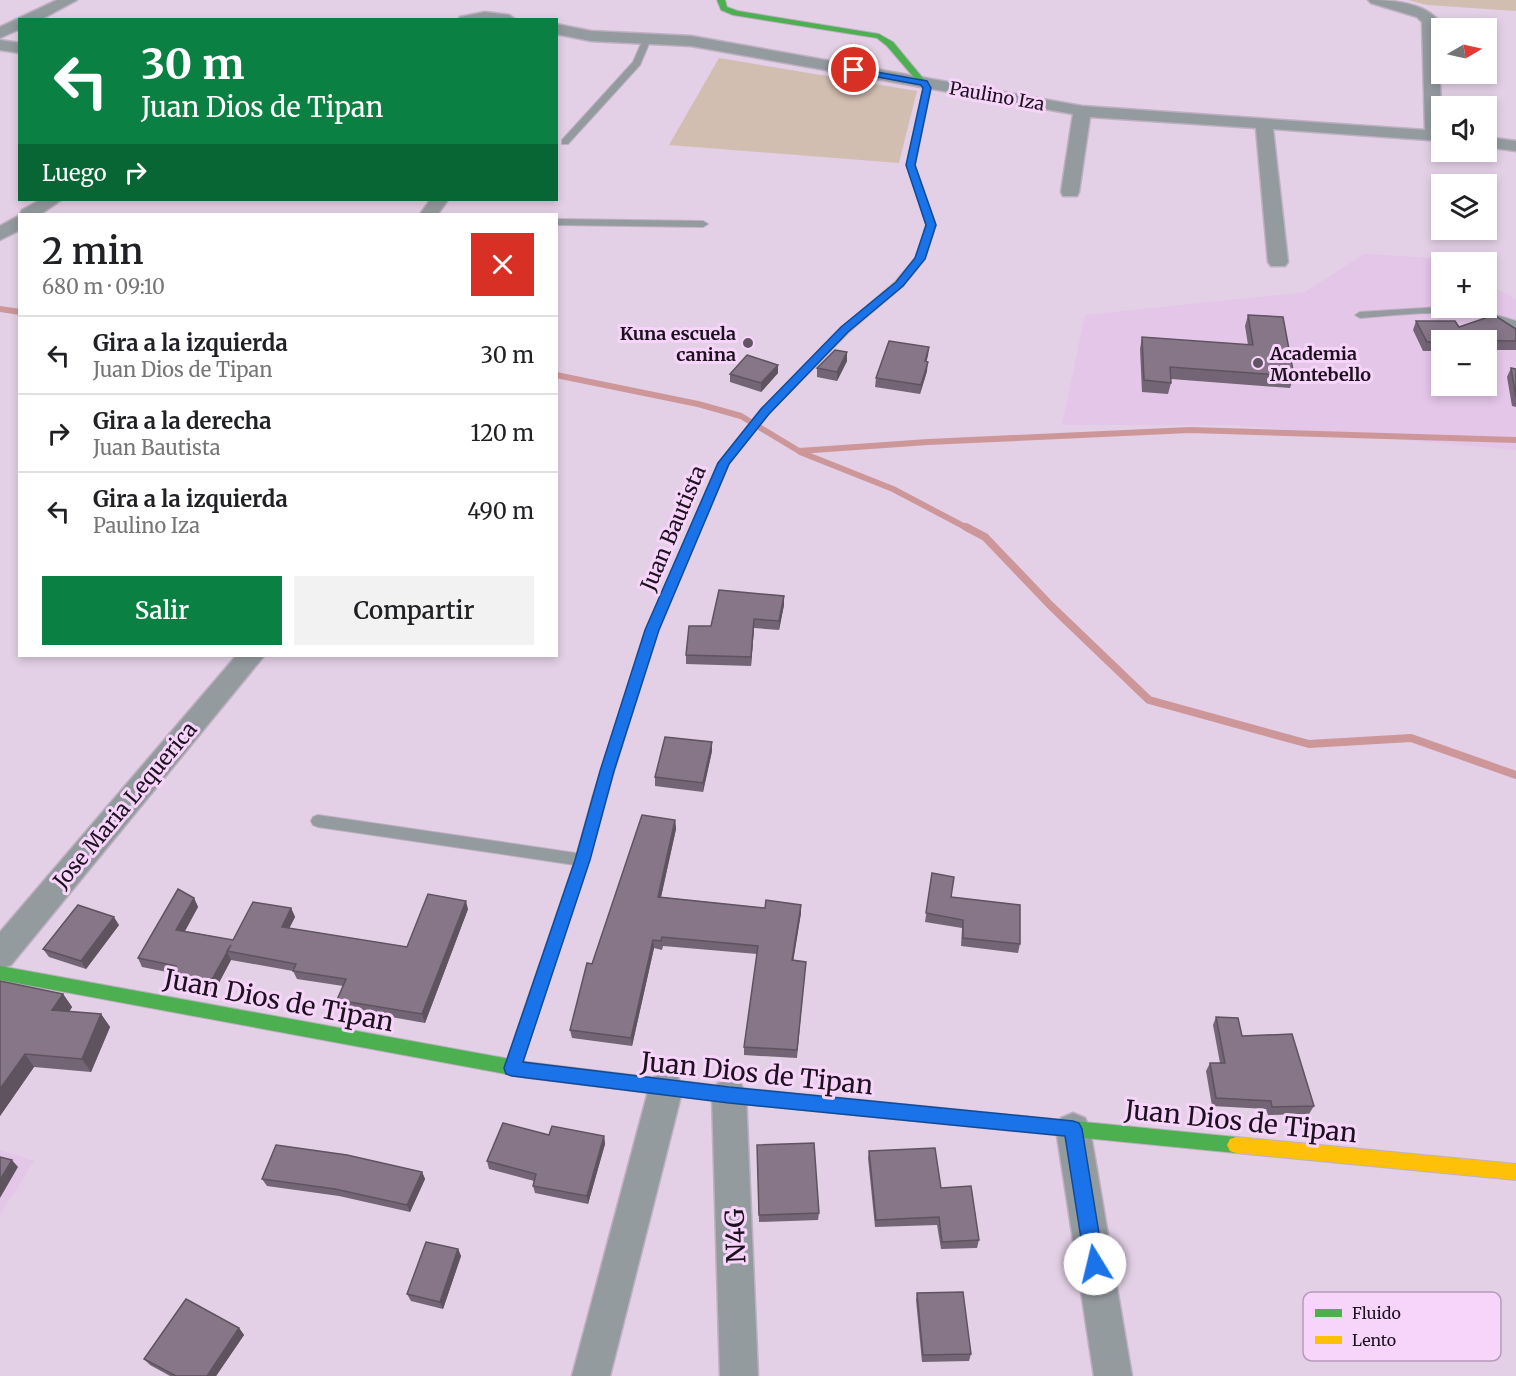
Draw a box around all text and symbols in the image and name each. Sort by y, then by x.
north arrow [1431,18,1497,84]
map controls [1431,18,1497,396]
text: 30 m [141,38,245,90]
icon: left [42,42,120,120]
pin [828,44,879,95]
icon: arrive [837,53,870,86]
street label: Paulino Iza [948,76,1047,116]
text: Juan Dios de Tipan [141,90,383,124]
button: sound [1431,96,1497,162]
icon: right [119,156,152,189]
text: Luego [42,159,107,187]
button: layers [1431,174,1497,240]
text: 2 min [42,229,144,274]
button: close [471,233,534,296]
button: + [1431,252,1497,318]
text: 680 m · 09:10 [42,274,165,299]
place label: Kuna escuela canina [620,322,736,366]
text: Gira a la izquierda [93,329,288,357]
button: − [1431,330,1497,396]
marker: Kuna escuela canina [741,336,755,350]
icon: left [42,339,75,372]
text: 30 m [480,341,534,369]
place label: Academia Montebello [1269,342,1371,386]
marker: Academia Montebello [1251,356,1265,370]
text: Juan Dios de Tipan [93,357,273,382]
text: Gira a la derecha [93,407,271,435]
icon: right [42,417,75,450]
text: 120 m [470,419,534,447]
text: Juan Bautista [93,435,221,460]
street label: Juan Bautista [634,461,712,596]
text: Gira a la izquierda [93,485,288,513]
icon: left [42,495,75,528]
text: 490 m [467,497,534,525]
text: Paulino Iza [93,513,200,538]
button: Salir [42,576,282,645]
button: Compartir [294,576,534,645]
street label: Jose Maria Lequerica [47,716,203,895]
street label: Juan Dios de Tipan [160,961,397,1038]
street label: Juan Dios de Tipan [638,1044,875,1102]
street label: Juan Dios de Tipan [1122,1092,1359,1150]
street label: N4G [718,1208,752,1264]
position arrow [1063,1232,1127,1296]
legend [1303,1292,1501,1361]
text: Fluido [1352,1303,1401,1323]
text: Lento [1352,1330,1396,1350]

